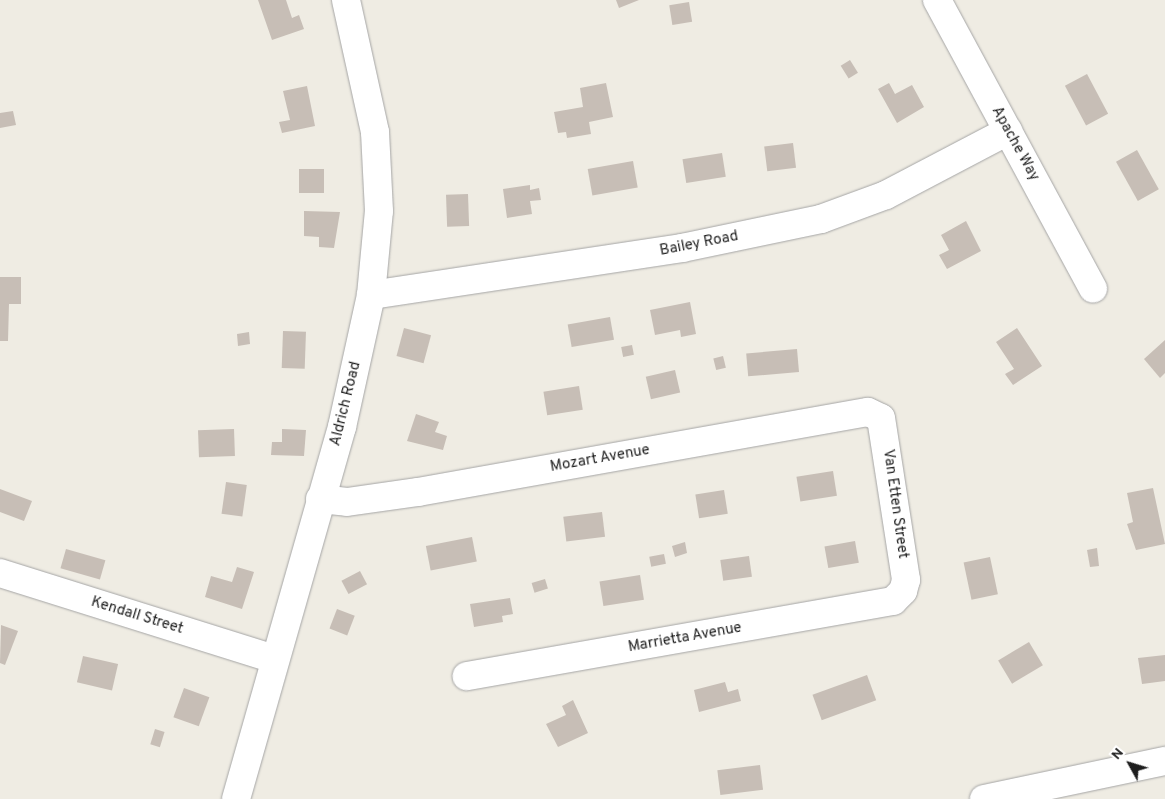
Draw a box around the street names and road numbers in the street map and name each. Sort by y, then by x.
street label: Apache Way [987,103,1043,185]
street label: Bailey Road [658,228,740,260]
street label: Aldrich Road [327,360,365,448]
street label: Mozart Avenue [549,441,651,477]
street label: Van Etten Street [878,448,912,560]
street label: Kendall Street [89,593,185,639]
street label: Marrietta Avenue [627,619,743,657]

